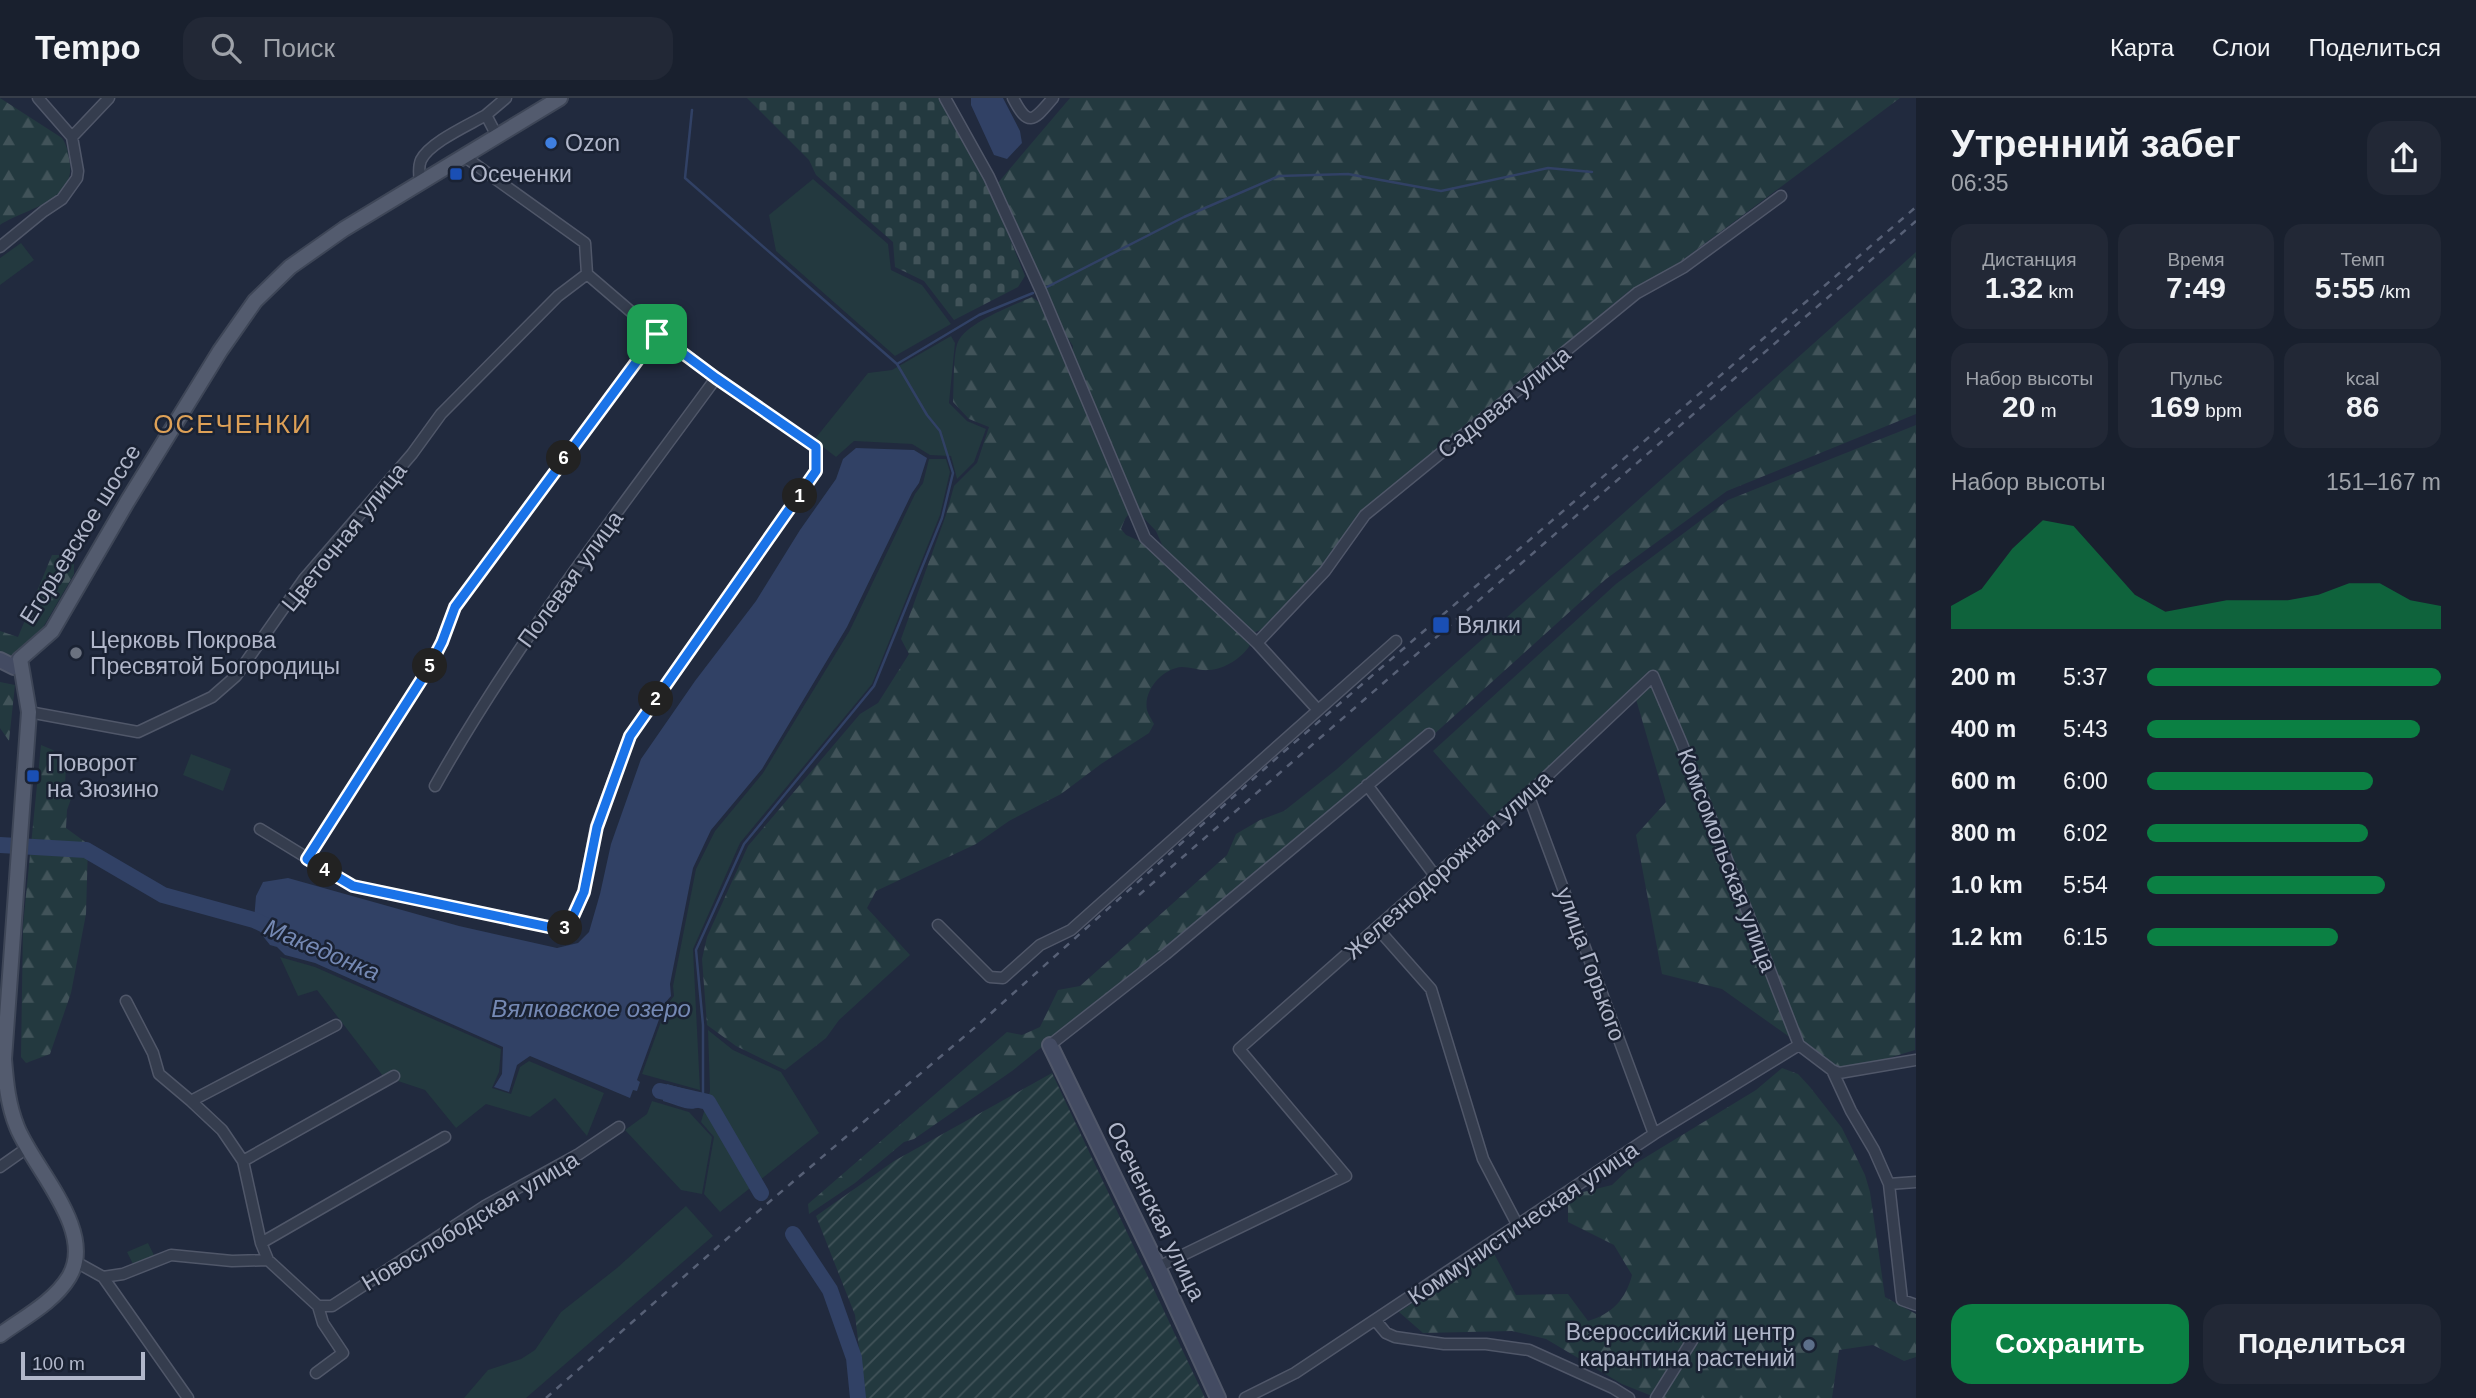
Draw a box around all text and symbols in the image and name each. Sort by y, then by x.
search box [183,17,673,80]
text: Tempo [35,29,141,66]
icon: search [207,29,245,67]
text: Поиск [263,33,335,63]
text: Карта [2110,34,2174,61]
text: Слои [2212,34,2270,61]
text: Поделиться [2308,34,2441,61]
button: share [2367,121,2441,195]
text: Утренний забег [1951,123,2241,165]
place label: Ozon [565,130,620,156]
marker: Ozon [543,135,559,151]
place label: Осеченки [470,161,572,187]
marker: Осеченки [448,166,464,182]
text: 06:35 [1951,170,2009,196]
text: Дистанция [1982,249,2076,270]
text: Время [2167,249,2225,270]
text: Темп [2340,249,2385,270]
text: 1.32 [1985,271,2043,304]
text: 7:49 [2166,271,2226,304]
text: 5:55 [2315,271,2375,304]
text: km [2043,281,2074,302]
text: /km [2375,281,2411,302]
pin [627,304,687,364]
icon: arrive [638,315,676,353]
street label: Садовая улица [1433,341,1576,463]
text: Набор высоты [1966,368,2093,389]
text: Пульс [2169,368,2223,389]
text: kcal [2346,368,2380,389]
text: 20 [2002,390,2035,423]
text: 169 [2150,390,2200,423]
text: 86 [2346,390,2379,423]
text: m [2035,400,2057,421]
text: bpm [2200,400,2242,421]
district label: ОСЕЧЕНКИ [153,409,313,439]
street label: Егорьевское шоссе [14,440,146,628]
pin: 6 [546,440,582,476]
text: 6 [558,447,569,468]
street label: Цветочная улица [276,458,412,616]
text: Набор высоты [1951,469,2105,495]
text: 151–167 m [2326,469,2441,495]
pin: 1 [782,478,818,514]
text: 1 [794,485,805,506]
street label: Полевая улица [512,506,628,652]
place label: Вялки [1457,612,1521,638]
marker: Вялки [1431,615,1451,635]
place label: Церковь Покрова Пресвятой Богородицы [90,627,340,679]
marker: Церковь Покрова Пресвятой Богородицы [68,645,84,661]
pin: 5 [412,648,448,684]
text: 5 [424,655,435,676]
text: 200 m [1951,664,2016,690]
text: 5:37 [2063,664,2108,690]
pin: 2 [638,682,674,716]
text: 2 [650,688,661,709]
text: 400 m [1951,716,2016,742]
text: 5:43 [2063,716,2108,742]
street label: Комсомольская улица [1672,745,1782,975]
place label: Поворот на Зюзино [47,750,159,802]
street label: Железнодорожная улица [1339,765,1557,965]
marker: Поворот на Зюзино [25,768,41,784]
text: 600 m [1951,768,2016,794]
text: 6:00 [2063,768,2108,794]
text: 800 m [1951,820,2016,846]
text: 6:02 [2063,820,2108,846]
pin: 4 [308,852,342,888]
text: 4 [319,859,330,880]
text: 1.0 km [1951,872,2023,898]
text: 5:54 [2063,872,2108,898]
street label: улица Горького [1551,883,1631,1045]
pin: 3 [548,910,582,946]
water label: Македонка [261,913,384,986]
text: 3 [559,917,570,938]
text: 1.2 km [1951,924,2023,950]
text: 6:15 [2063,924,2108,950]
water label: Вялковское озеро [491,995,691,1022]
street label: Осеченская улица [1101,1117,1211,1305]
street label: Коммунистическая улица [1403,1136,1643,1310]
street label: Новослободская улица [357,1146,583,1296]
button: Сохранить [1951,1304,2189,1384]
button: Поделиться [2203,1304,2441,1384]
place label: Всероссийский центр карантина растений [1566,1319,1795,1371]
marker: Всероссийский центр карантина растений [1801,1337,1817,1353]
scale bar [21,1349,145,1381]
text: 100 m [32,1353,85,1374]

